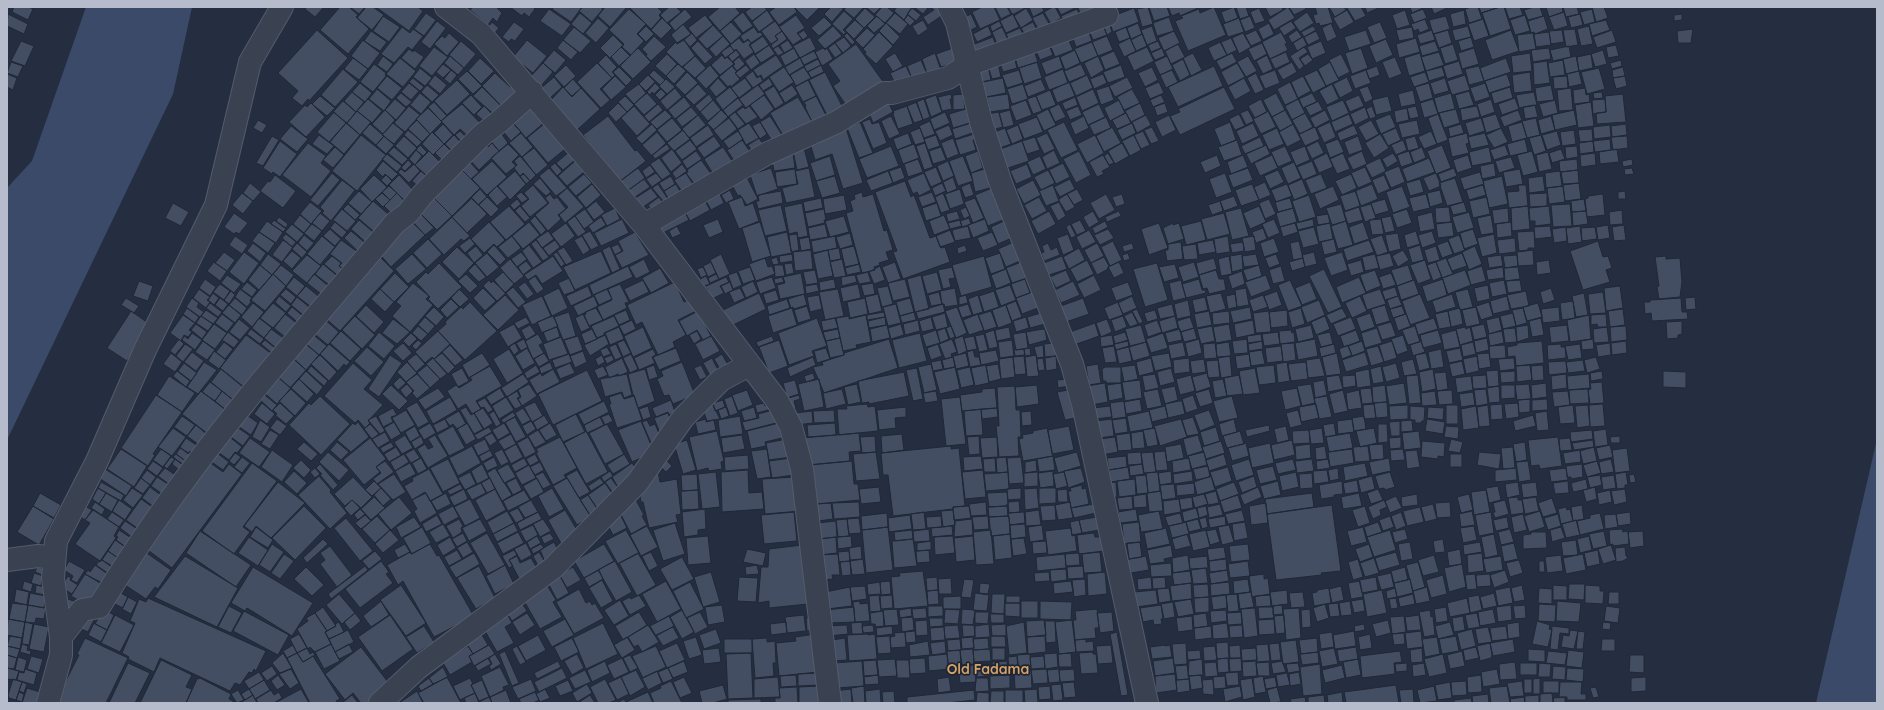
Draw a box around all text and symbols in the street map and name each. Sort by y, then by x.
district label: Old Fadama [947,660,1029,678]

